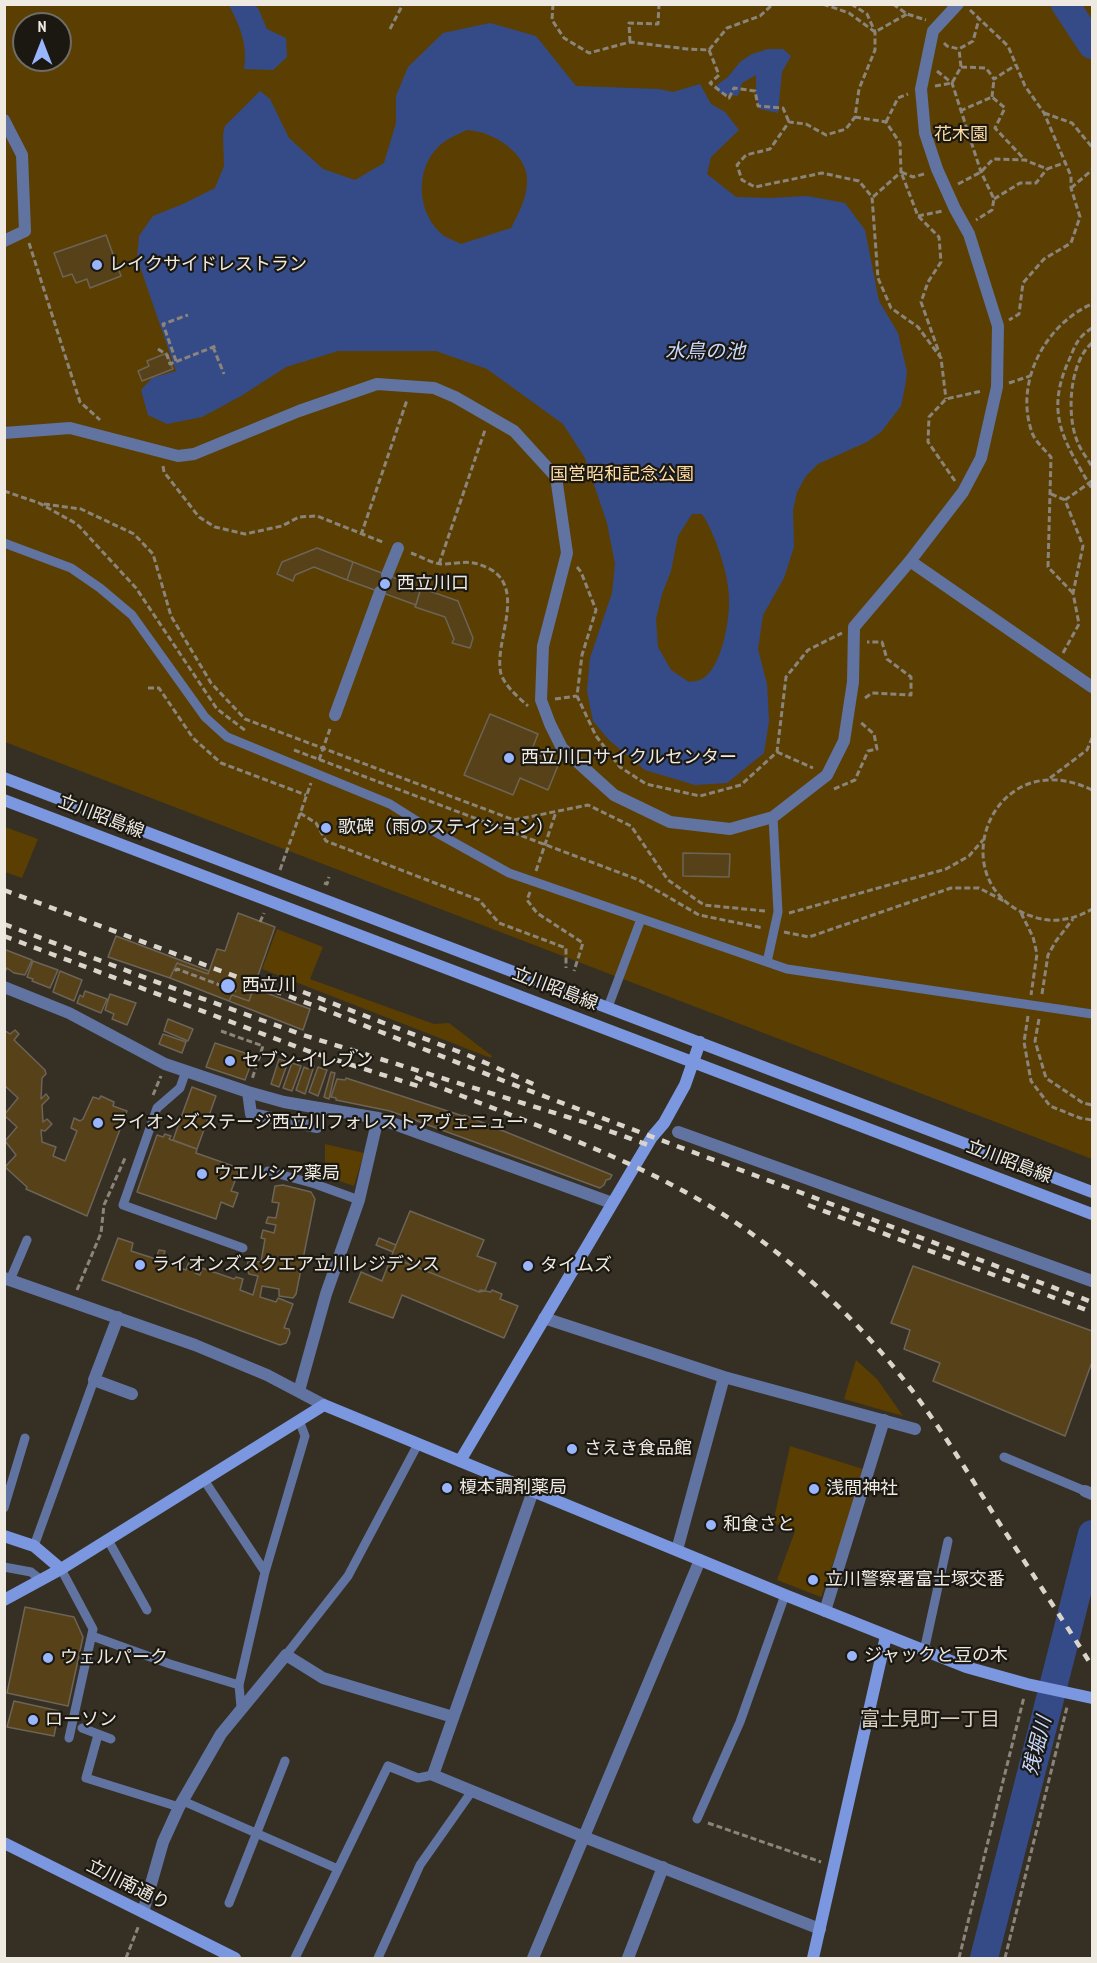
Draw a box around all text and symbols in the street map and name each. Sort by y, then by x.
north arrow [12,12,72,72]
text: N [38,16,46,36]
park label: 花木園 [934,124,988,146]
place label: レイクサイドレストラン [109,254,307,276]
marker: レイクサイドレストラン [90,258,104,272]
water label: 水鳥の池 [665,340,745,364]
park label: 国営昭和記念公園 [550,464,694,486]
place label: 西立川口 [397,573,469,595]
marker: 西立川口 [378,577,392,591]
place label: 西立川口サイクルセンター [521,747,737,769]
marker: 西立川口サイクルセンター [502,751,516,765]
street label: 立川昭島線 [55,791,147,843]
place label: 歌碑（雨のステイション） [338,817,554,839]
marker: 歌碑（雨のステイション） [319,821,333,835]
street label: 立川昭島線 [509,963,601,1015]
place label: 西立川 [242,975,296,997]
marker: 西立川 [219,977,237,995]
place label: セブン-イレブン [242,1050,373,1072]
marker: セブン-イレブン [223,1054,237,1068]
place label: ライオンズステージ西立川フォレストアヴェニュー [110,1112,524,1134]
marker: ライオンズステージ西立川フォレストアヴェニュー [91,1116,105,1130]
street label: 立川昭島線 [963,1136,1055,1188]
place label: ウエルシア薬局 [214,1163,340,1185]
marker: ウエルシア薬局 [195,1167,209,1181]
place label: ライオンズスクエア立川レジデンス [152,1254,440,1276]
place label: タイムズ [540,1255,612,1277]
marker: ライオンズスクエア立川レジデンス [133,1258,147,1272]
marker: タイムズ [521,1259,535,1273]
place label: さえき食品館 [584,1438,692,1460]
marker: さえき食品館 [565,1442,579,1456]
place label: 榎本調剤薬局 [459,1477,567,1499]
place label: 浅間神社 [826,1478,898,1500]
marker: 榎本調剤薬局 [440,1481,454,1495]
marker: 浅間神社 [807,1482,821,1496]
place label: 和食さと [723,1514,795,1536]
marker: 和食さと [704,1518,718,1532]
place label: 立川警察署富士塚交番 [825,1569,1005,1591]
marker: 立川警察署富士塚交番 [806,1573,820,1587]
place label: ジャックと豆の木 [864,1645,1008,1667]
place label: ウェルパーク [60,1647,168,1669]
marker: ジャックと豆の木 [845,1649,859,1663]
marker: ウェルパーク [41,1651,55,1665]
district label: 富士見町一丁目 [860,1708,1000,1732]
place label: ローソン [45,1709,117,1731]
marker: ローソン [26,1713,40,1727]
water label: 残堀川 [1019,1714,1057,1778]
street label: 立川南通り [83,1855,173,1915]

